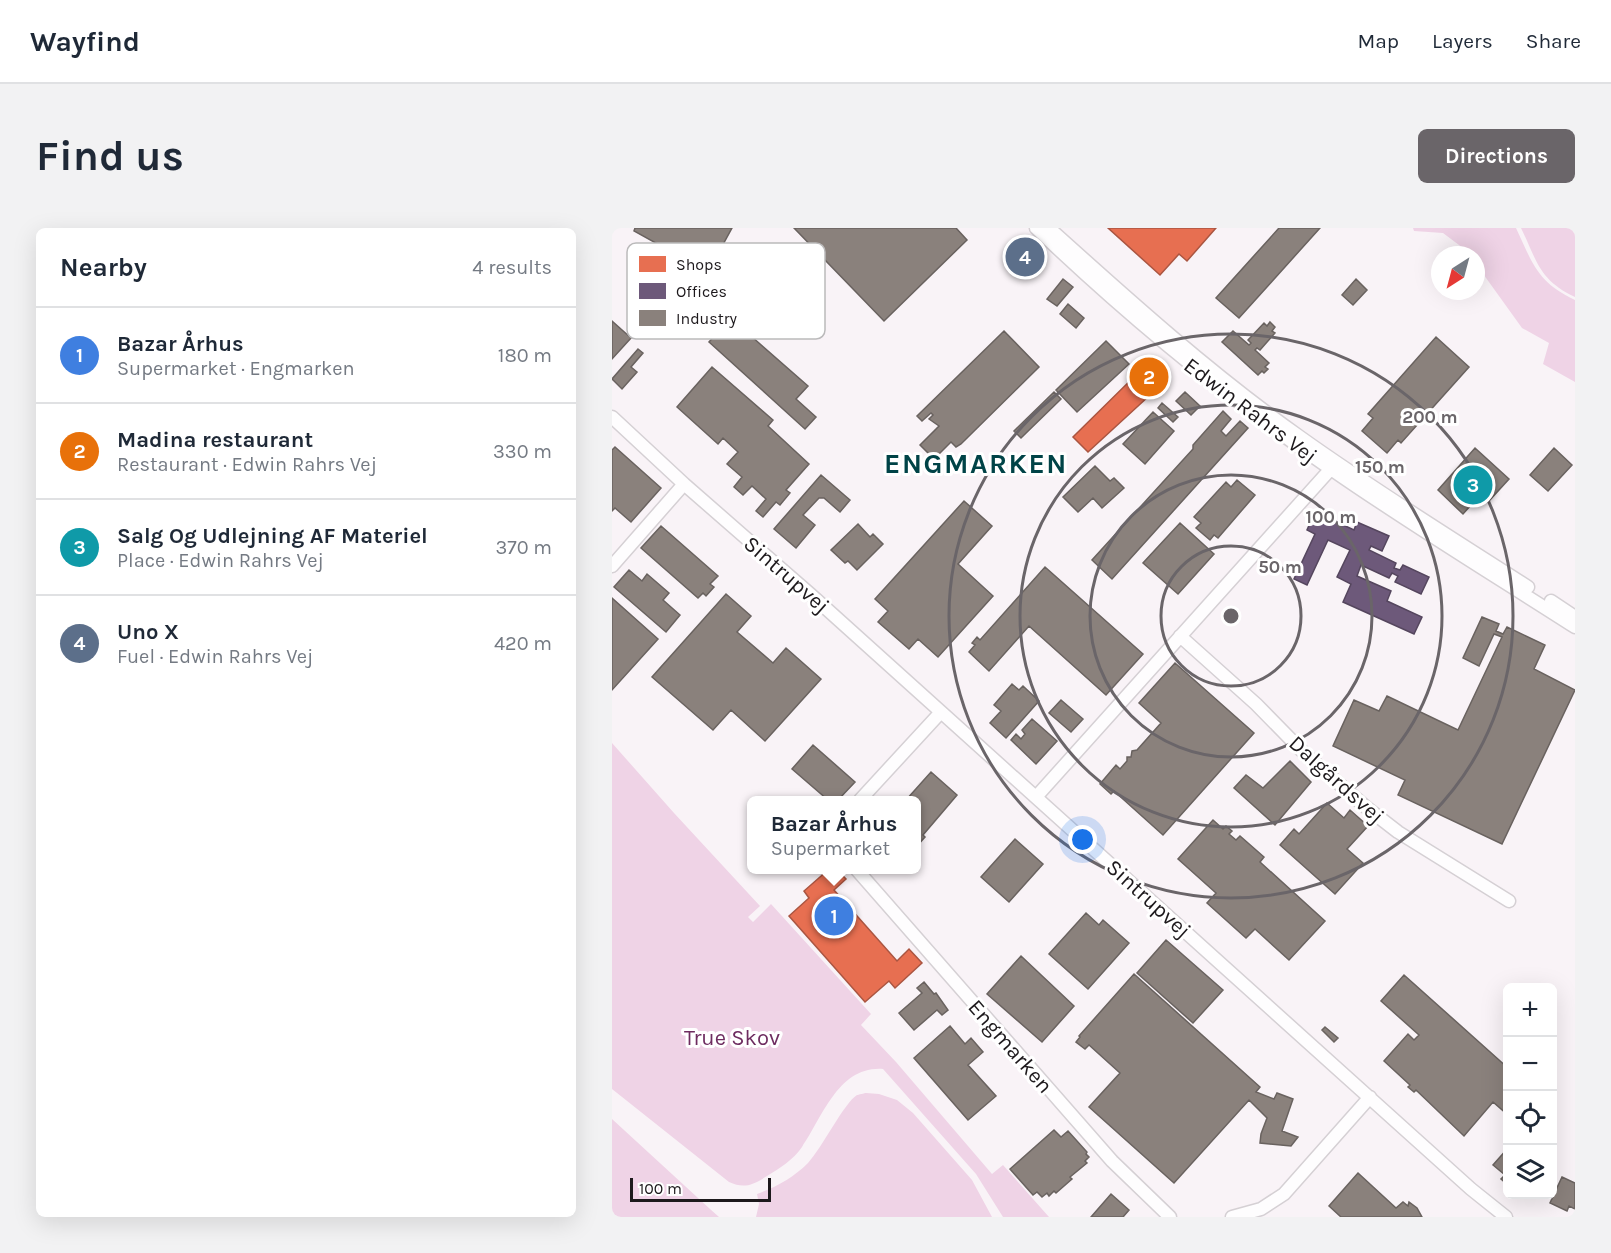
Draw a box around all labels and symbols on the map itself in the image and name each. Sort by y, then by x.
pin: 4 [1006,234,1044,279]
legend [627,243,825,339]
north arrow [1431,246,1485,300]
text: Shops [676,255,722,274]
text: Offices [676,282,727,301]
text: Industry [676,309,738,328]
street label: Edwin Rahrs Vej [1179,352,1322,469]
pin: 2 [1130,354,1168,400]
text: 200 m [1402,406,1458,428]
district label: ENGMARKEN [884,447,1068,480]
text: 150 m [1355,456,1405,478]
pin: 3 [1454,462,1492,508]
text: 100 m [1306,506,1356,528]
street label: Sintrupvej [738,531,834,619]
text: 50 m [1258,556,1302,578]
centre of rings [1221,606,1241,626]
street label: Dalgårdsvej [1283,730,1389,829]
your location [1068,825,1097,854]
street label: Sintrupvej [1101,854,1196,943]
pin: 1 [814,894,854,938]
street label: Engmarken [962,994,1058,1099]
park label: True Skov [684,1025,780,1051]
scale bar [630,1175,771,1202]

